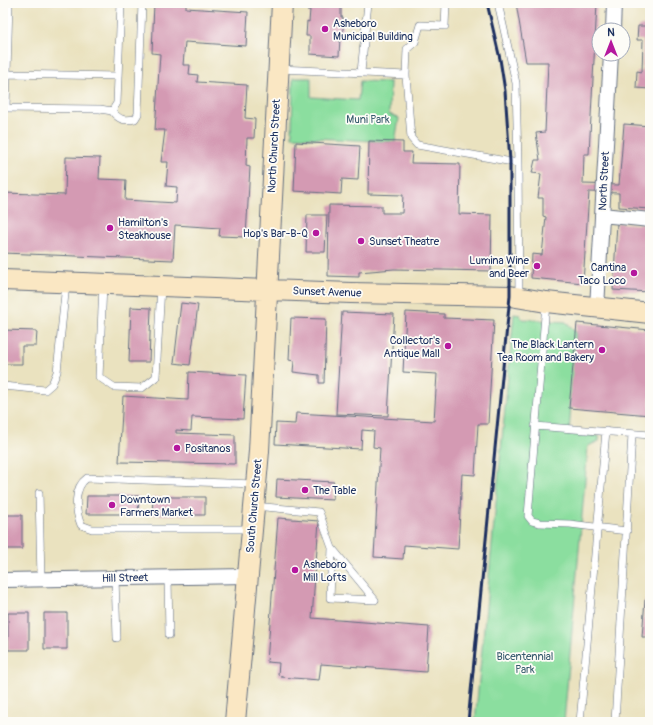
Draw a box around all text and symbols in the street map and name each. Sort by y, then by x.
place label: Asheboro Municipal Building [333,17,413,43]
north arrow [591,22,631,62]
marker: Asheboro Municipal Building [320,24,330,34]
text: N [607,26,615,39]
street label: North Church Street [265,98,283,193]
park label: Muni Park [346,113,390,126]
street label: North Street [596,151,612,211]
place label: Hamilton's Steakhouse [118,216,171,242]
marker: Hamilton's Steakhouse [105,223,115,233]
place label: Hop's Bar-B-Q [243,227,308,240]
marker: Hop's Bar-B-Q [311,228,321,238]
place label: Sunset Theatre [369,235,440,248]
marker: Sunset Theatre [356,236,366,246]
place label: Lumina Wine and Beer [469,254,530,280]
marker: Lumina Wine and Beer [532,261,542,271]
place label: Cantina Taco Loco [578,261,626,287]
marker: Cantina Taco Loco [629,268,639,278]
street label: Sunset Avenue [292,284,362,300]
place label: Collector's Antique Mall [384,334,440,360]
place label: The Black Lantern Tea Room and Bakery [497,338,594,364]
marker: Collector's Antique Mall [443,341,453,351]
marker: The Black Lantern Tea Room and Bakery [597,345,607,355]
place label: Positanos [185,442,230,455]
marker: Positanos [172,443,182,453]
street label: South Church Street [243,458,265,553]
place label: The Table [313,484,357,497]
marker: The Table [300,485,310,495]
place label: Downtown Farmers Market [120,493,193,519]
marker: Downtown Farmers Market [107,500,117,510]
place label: Asheboro Mill Lofts [303,558,347,584]
marker: Asheboro Mill Lofts [290,565,300,575]
street label: Hill Street [102,571,149,585]
park label: Bicentennial Park [497,650,553,676]

